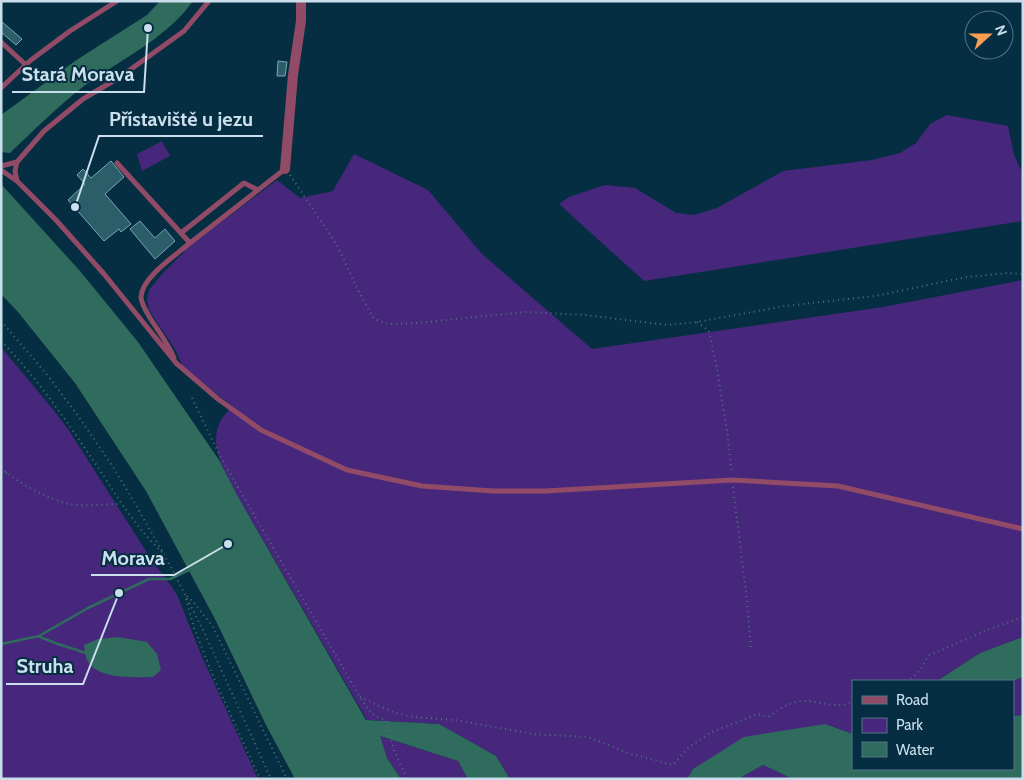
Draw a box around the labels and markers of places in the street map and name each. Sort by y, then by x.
callout: Stará Morava [12,57,144,92]
callout: Přístaviště u jezu [99,101,263,136]
callout: Morava [91,540,174,575]
callout: Struha [6,649,83,684]

